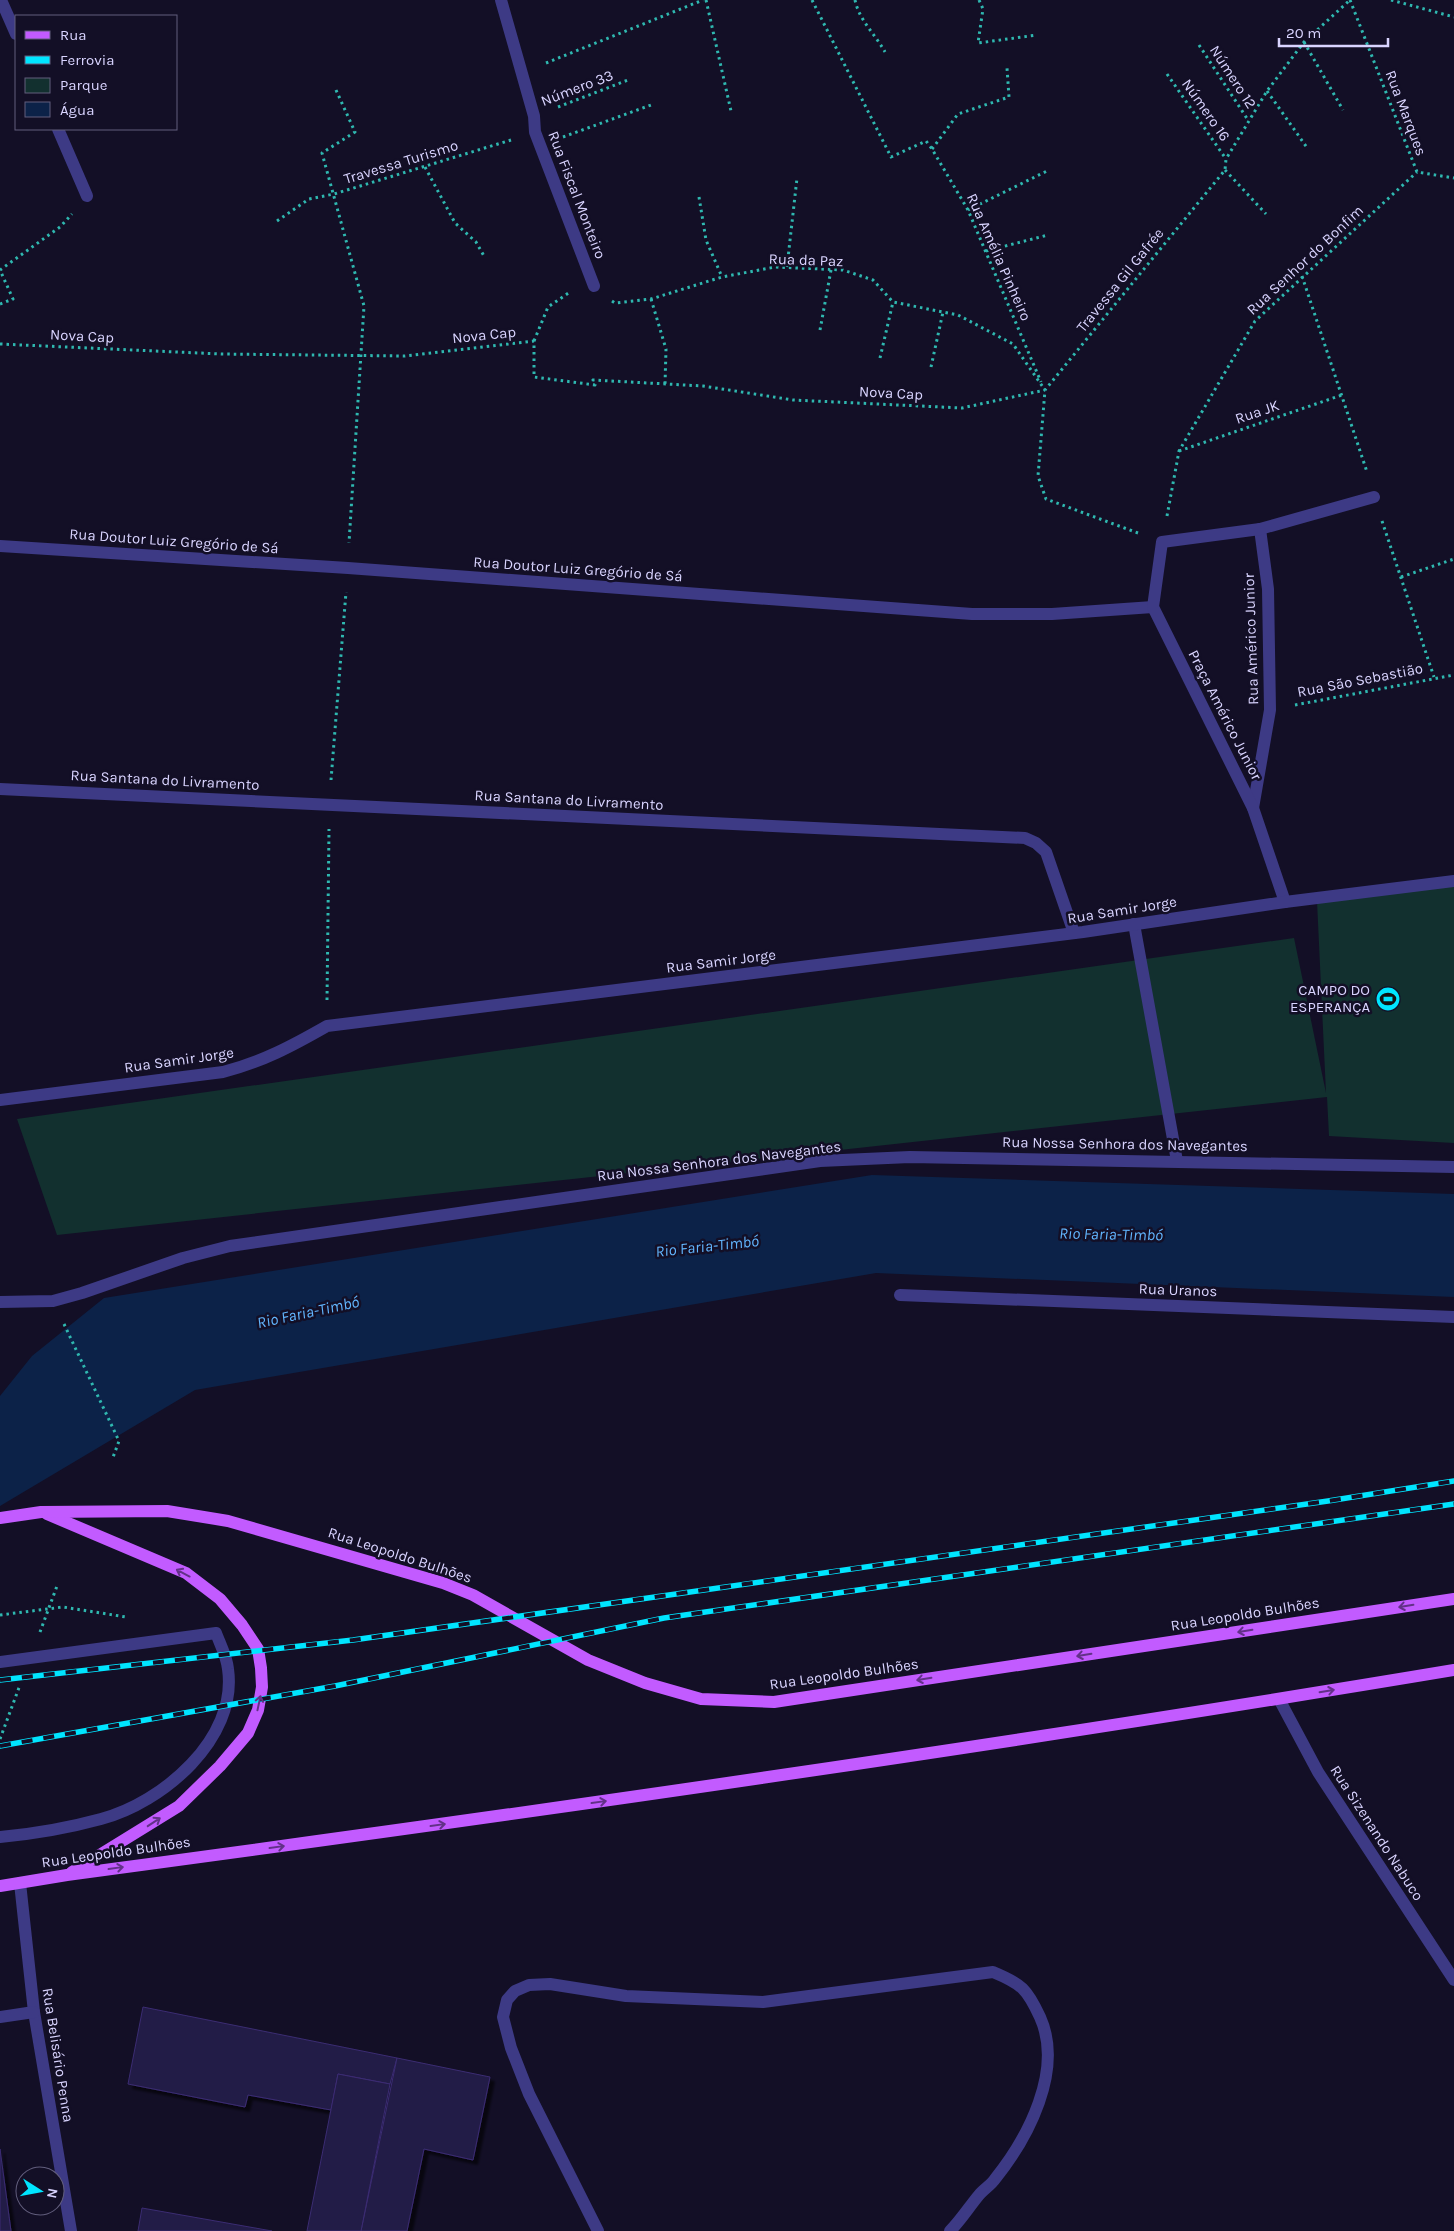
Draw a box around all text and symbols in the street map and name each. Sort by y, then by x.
legend [15,15,178,130]
scale bar [1279,15,1388,47]
text: 20 m [1286,24,1321,42]
text: Rua [60,26,87,44]
street label: Número 12 [1206,42,1260,112]
text: Ferrovia [60,51,114,69]
street label: Número 33 [538,66,616,110]
street label: Rua Marques [1381,68,1431,158]
street label: Número 16 [1178,75,1234,145]
text: Parque [60,76,108,94]
text: Água [60,101,94,119]
street label: Rua Fiscal Monteiro [544,129,610,261]
street label: Travessa Turismo [342,136,460,188]
street label: Rua Amélia Pinheiro [963,190,1035,324]
street label: Rua Senhor do Bonfim [1243,201,1367,319]
street label: Travessa Gil Gafrée [1073,224,1167,336]
street label: Rua da Paz [768,250,844,270]
street label: Nova Cap [451,323,517,347]
street label: Nova Cap [50,325,114,347]
street label: Nova Cap [859,382,923,404]
street label: Rua JK [1233,396,1281,428]
street label: Rua Doutor Luiz Gregório de Sá [69,525,279,557]
street label: Rua Doutor Luiz Gregório de Sá [473,553,683,585]
street label: Rua Américo Junior [1240,572,1262,705]
street label: Praça Américo Junior [1184,647,1266,784]
street label: Rua São Sebastião [1296,659,1424,701]
street label: Rua Santana do Livramento [70,766,260,794]
street label: Rua Santana do Livramento [474,786,664,814]
street label: Rua Samir Jorge [1066,892,1178,928]
street label: Rua Samir Jorge [665,945,777,977]
place label: CAMPO DO ESPERANÇA [1290,981,1370,1016]
sports icon: CAMPO DO ESPERANÇA [1375,986,1401,1012]
street label: Rua Samir Jorge [123,1043,235,1077]
street label: Rua Nossa Senhora dos Navegantes [1002,1133,1248,1155]
street label: Rua Nossa Senhora dos Navegantes [596,1137,842,1185]
water label: Rio Faria-Timbó [1059,1224,1163,1244]
water label: Rio Faria-Timbó [654,1231,760,1261]
street label: Rua Uranos [1138,1280,1218,1300]
water label: Rio Faria-Timbó [255,1292,361,1332]
street label: Rua Leopoldo Bulhões [326,1523,474,1587]
one-way arrow [176,1568,191,1577]
street label: Rua Leopoldo Bulhões [1169,1593,1321,1635]
one-way arrow [1398,1601,1414,1611]
one-way arrow [1237,1626,1253,1636]
one-way arrow [1077,1650,1093,1660]
street label: Rua Leopoldo Bulhões [768,1655,920,1693]
one-way arrow [916,1675,932,1685]
one-way arrow [1319,1686,1335,1696]
one-way arrow [255,1695,264,1711]
street label: Rua Sizenando Nabuco [1326,1762,1428,1904]
one-way arrow [590,1797,606,1807]
one-way arrow [147,1817,161,1827]
one-way arrow [430,1820,446,1830]
street label: Rua Leopoldo Bulhões [40,1833,192,1871]
one-way arrow [269,1842,285,1852]
one-way arrow [107,1863,123,1873]
street label: Rua Belisário Penna [38,1986,78,2124]
north arrow [15,2166,65,2216]
text: N [43,2187,62,2200]

